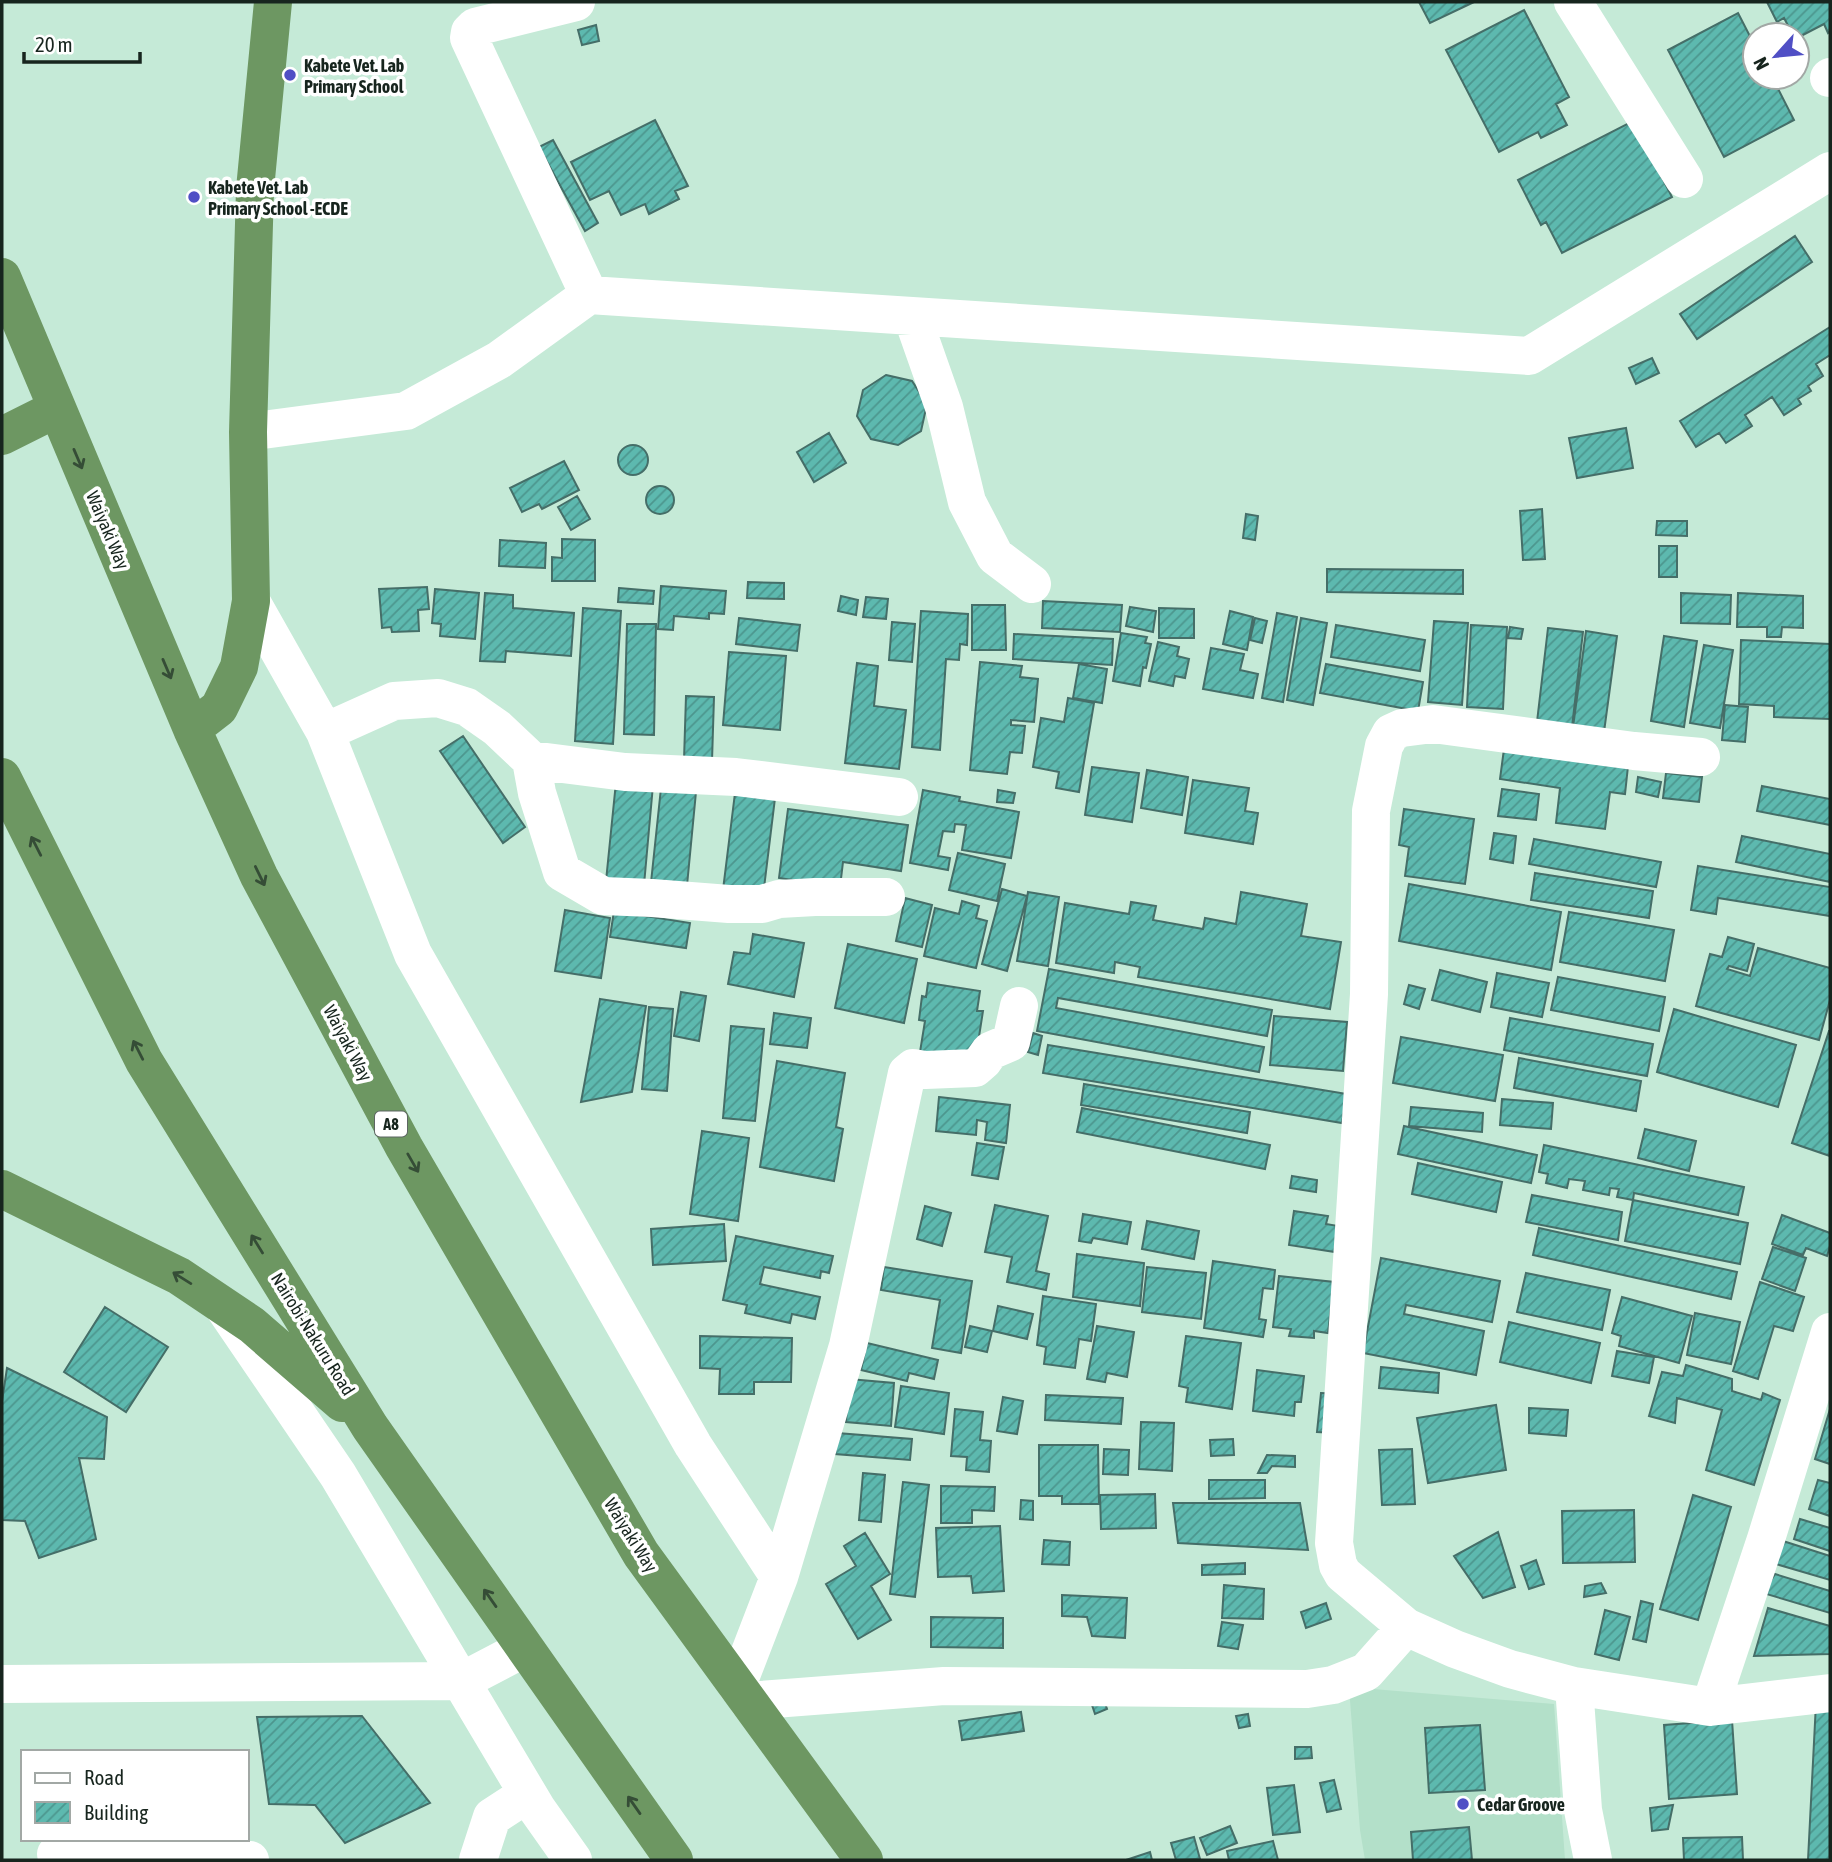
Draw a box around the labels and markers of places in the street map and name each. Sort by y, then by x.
place label: Kabete Vet. Lab Primary School [304,55,404,97]
marker: Kabete Vet. Lab Primary School [282,67,298,83]
place label: Kabete Vet. Lab Primary School -ECDE [208,177,348,219]
marker: Kabete Vet. Lab Primary School -ECDE [186,189,202,205]
place label: Cedar Groove [1477,1794,1565,1815]
marker: Cedar Groove [1455,1796,1471,1812]

